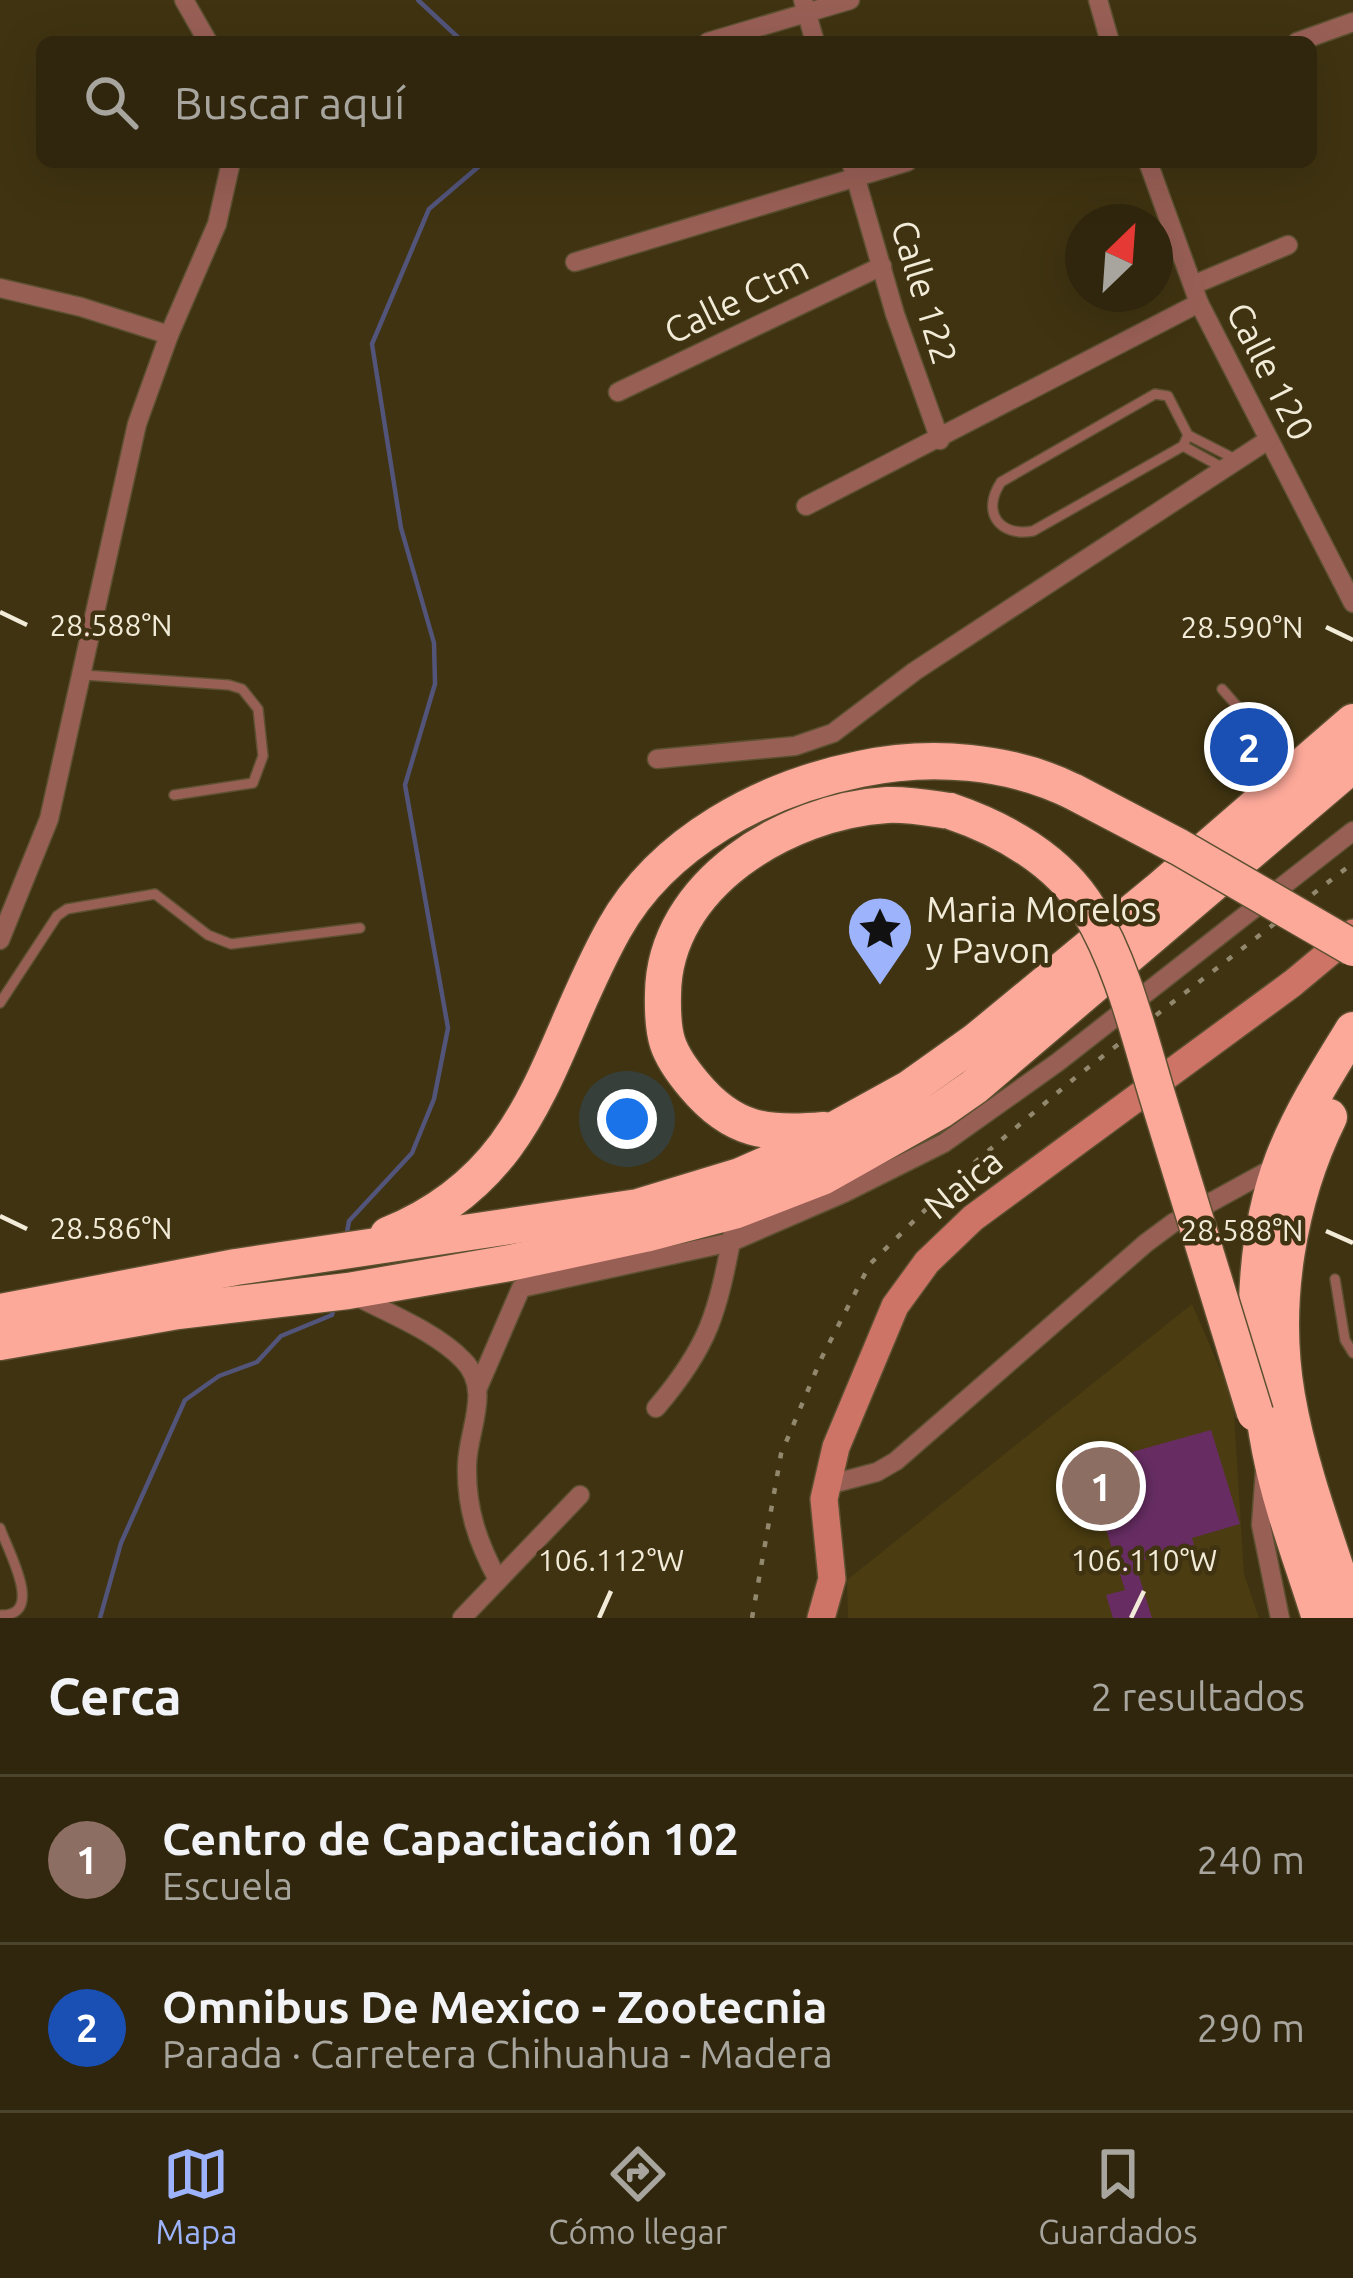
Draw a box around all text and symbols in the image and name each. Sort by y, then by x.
search box [36,36,1317,168]
icon: search [78,69,144,135]
text: Buscar aquí [174,77,405,128]
north arrow [1065,204,1173,312]
street label: Calle 122 [884,215,966,369]
street label: Calle Ctm [657,247,815,351]
street label: Calle 120 [1219,296,1323,446]
text: 28.588°N [49,608,173,642]
text: 28.590°N [1180,610,1304,644]
pin: 2 [1210,702,1288,792]
place label: Maria Morelos y Pavon [926,888,1157,970]
place icon: Maria Morelos y Pavon [845,894,915,988]
your location [597,1089,657,1149]
street label: Naica [916,1139,1010,1227]
text: 28.586°N [49,1211,173,1245]
text: 28.588°N [1180,1213,1304,1247]
pin: 1 [1062,1441,1140,1531]
text: 106.112°W [538,1543,684,1577]
text: 106.110°W [1071,1543,1217,1577]
text: Cerca [48,1667,182,1725]
text: 2 resultados [1091,1675,1305,1718]
text: Centro de Capacitación 102 [162,1813,739,1864]
text: 1 [76,1838,98,1881]
text: 240 m [1196,1838,1305,1881]
text: Escuela [162,1864,293,1907]
text: Omnibus De Mexico - Zootecnia [162,1981,828,2032]
text: 2 [76,2006,98,2049]
text: 290 m [1196,2006,1305,2049]
text: Parada · Carretera Chihuahua - Madera [162,2032,833,2075]
tab: Mapa [155,2141,237,2250]
tab: Cómo llegar [548,2141,727,2250]
tab: Guardados [1038,2141,1197,2250]

